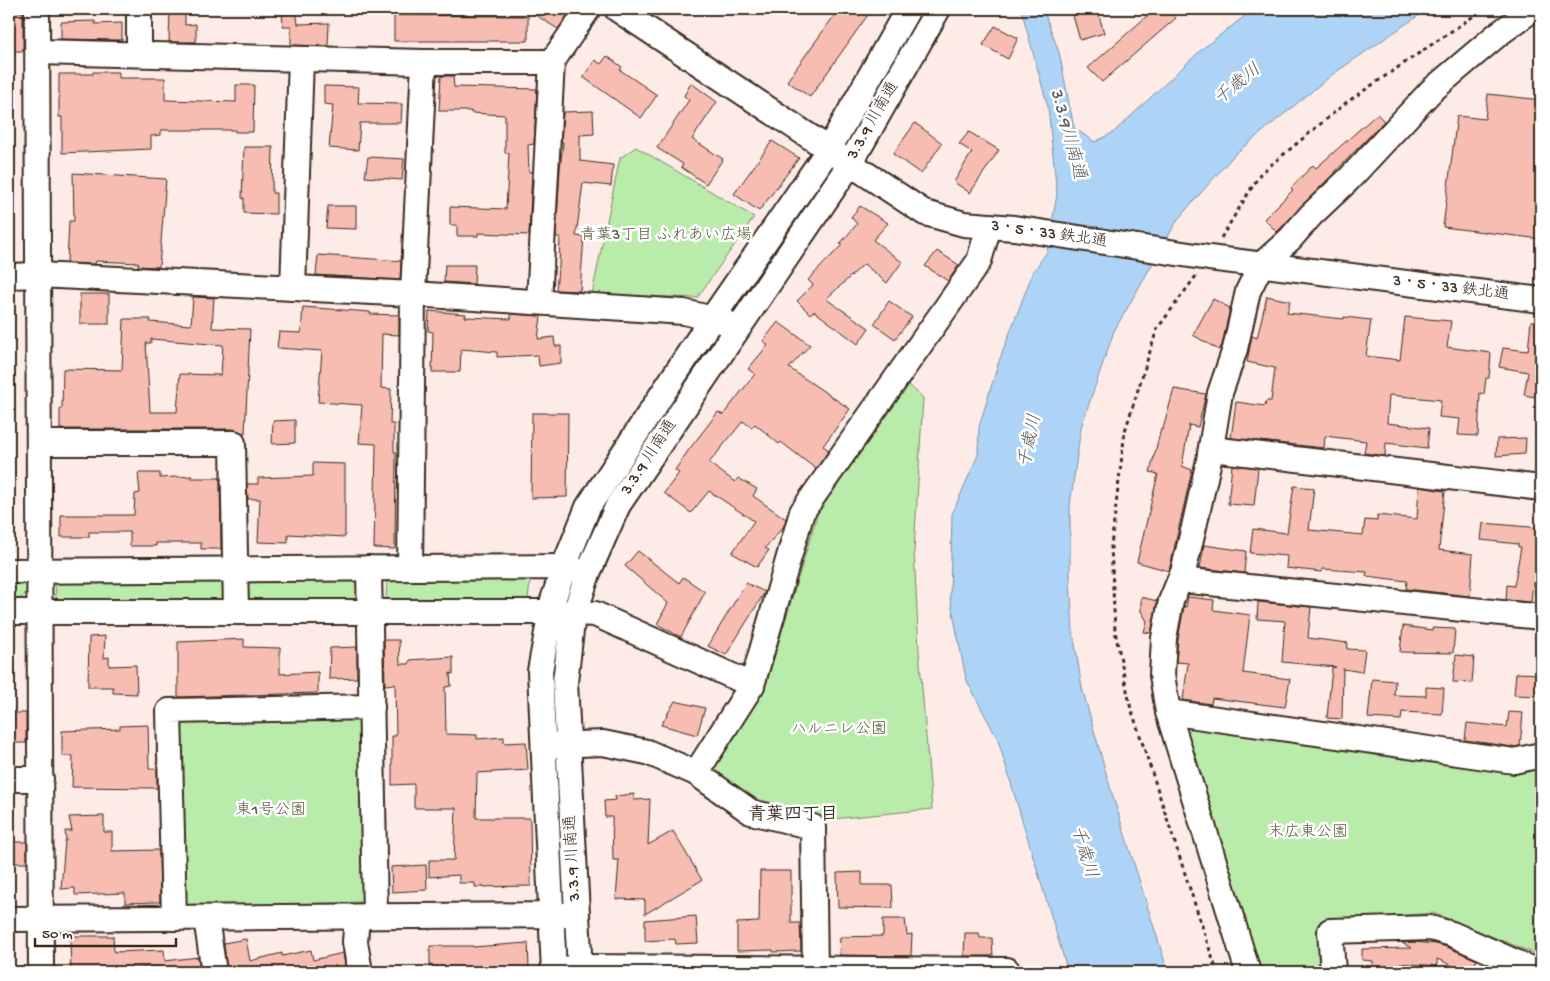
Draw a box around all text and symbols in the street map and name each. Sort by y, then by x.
water label: 千歳川 [1210,59,1266,110]
street label: 3.3.9 川南通 [842,78,904,164]
water label: 3.3.9川南通 [1045,86,1090,182]
street label: 3・5・33 鉄北通 [989,216,1108,253]
park label: 青葉3丁目 ふれあい広場 [580,225,752,246]
street label: 3・5・33 鉄北通 [1391,271,1510,306]
water label: 千歳川 [1014,412,1047,470]
street label: 3.3.9 川南通 [616,416,682,500]
park label: ハルニレ公園 [791,721,887,740]
park label: 東1号公園 [236,800,306,821]
district label: 青葉四丁目 [748,804,838,826]
street label: 3.3.9 川南通 [560,814,586,903]
park label: 末広東公園 [1268,822,1348,843]
water label: 千歳川 [1065,823,1102,881]
scale bar [35,916,176,948]
text: 50 m [42,926,73,944]

